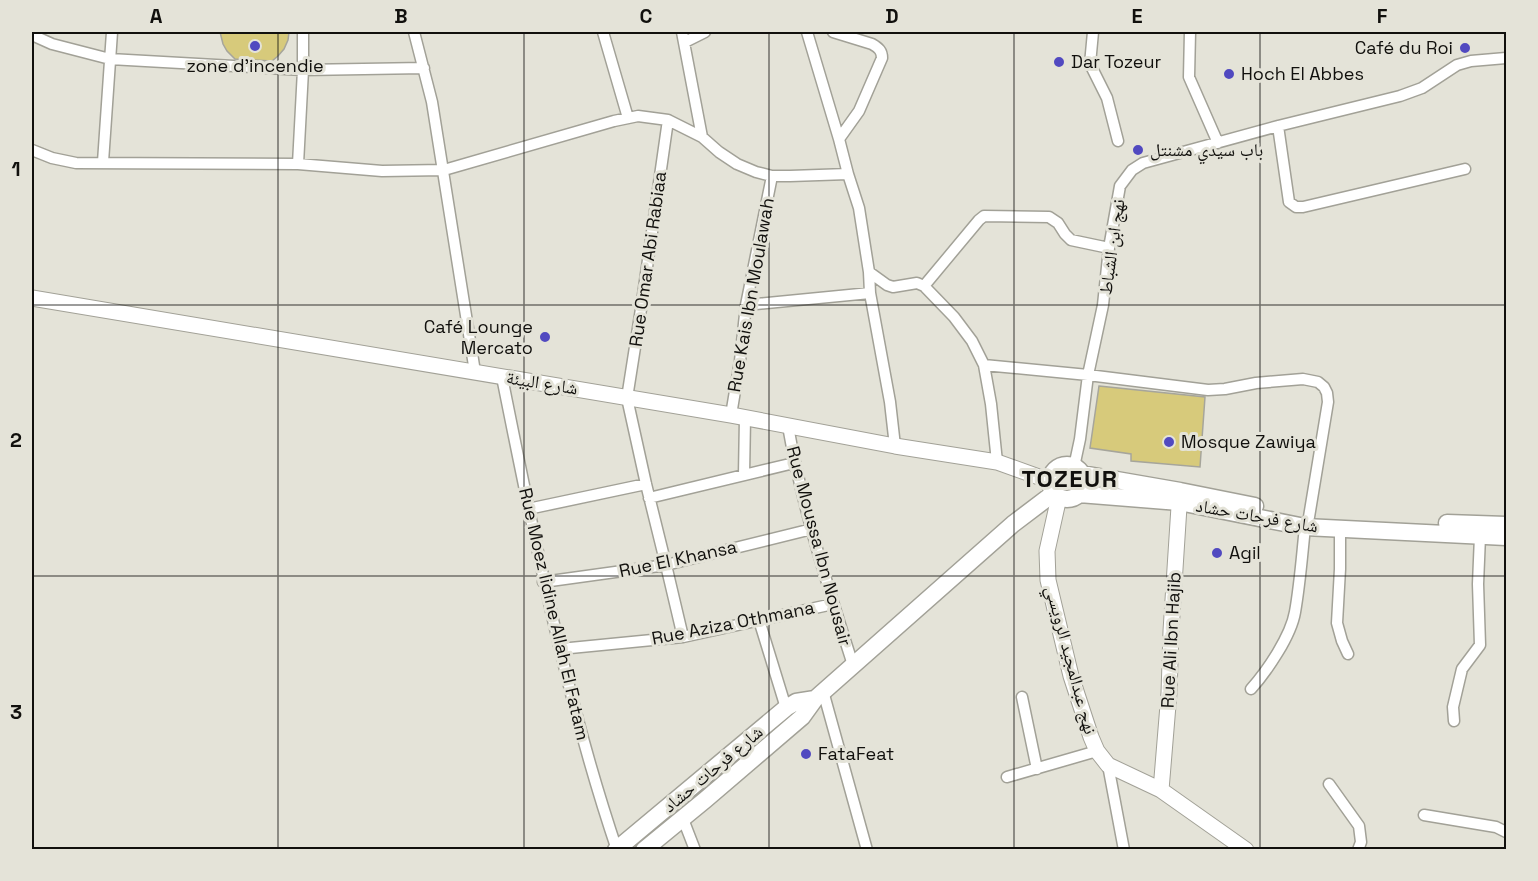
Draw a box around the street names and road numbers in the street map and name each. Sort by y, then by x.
street label: Rue Omar Abi Rabiaa [624,170,671,348]
street label: Rue Kais Ibn Moulawah [722,196,779,394]
street label: نهج ابن الشباط [1093,198,1131,296]
street label: شارع البيئة [505,366,579,400]
street label: Rue Moussa Ibn Nousair [782,443,857,649]
street label: Rue Moez lidine Allah El Fatam [514,485,595,742]
street label: شارع فرحات حشاد [1194,493,1320,538]
street label: Rue El Khansa [617,535,739,582]
street label: Rue Ali Ibn Hajib [1155,571,1186,709]
street label: نهج عبدالمجيد الرويسي [1037,583,1102,738]
street label: Rue Aziza Othmana [650,595,816,650]
street label: شارع فرحات حشاد [658,720,767,817]

